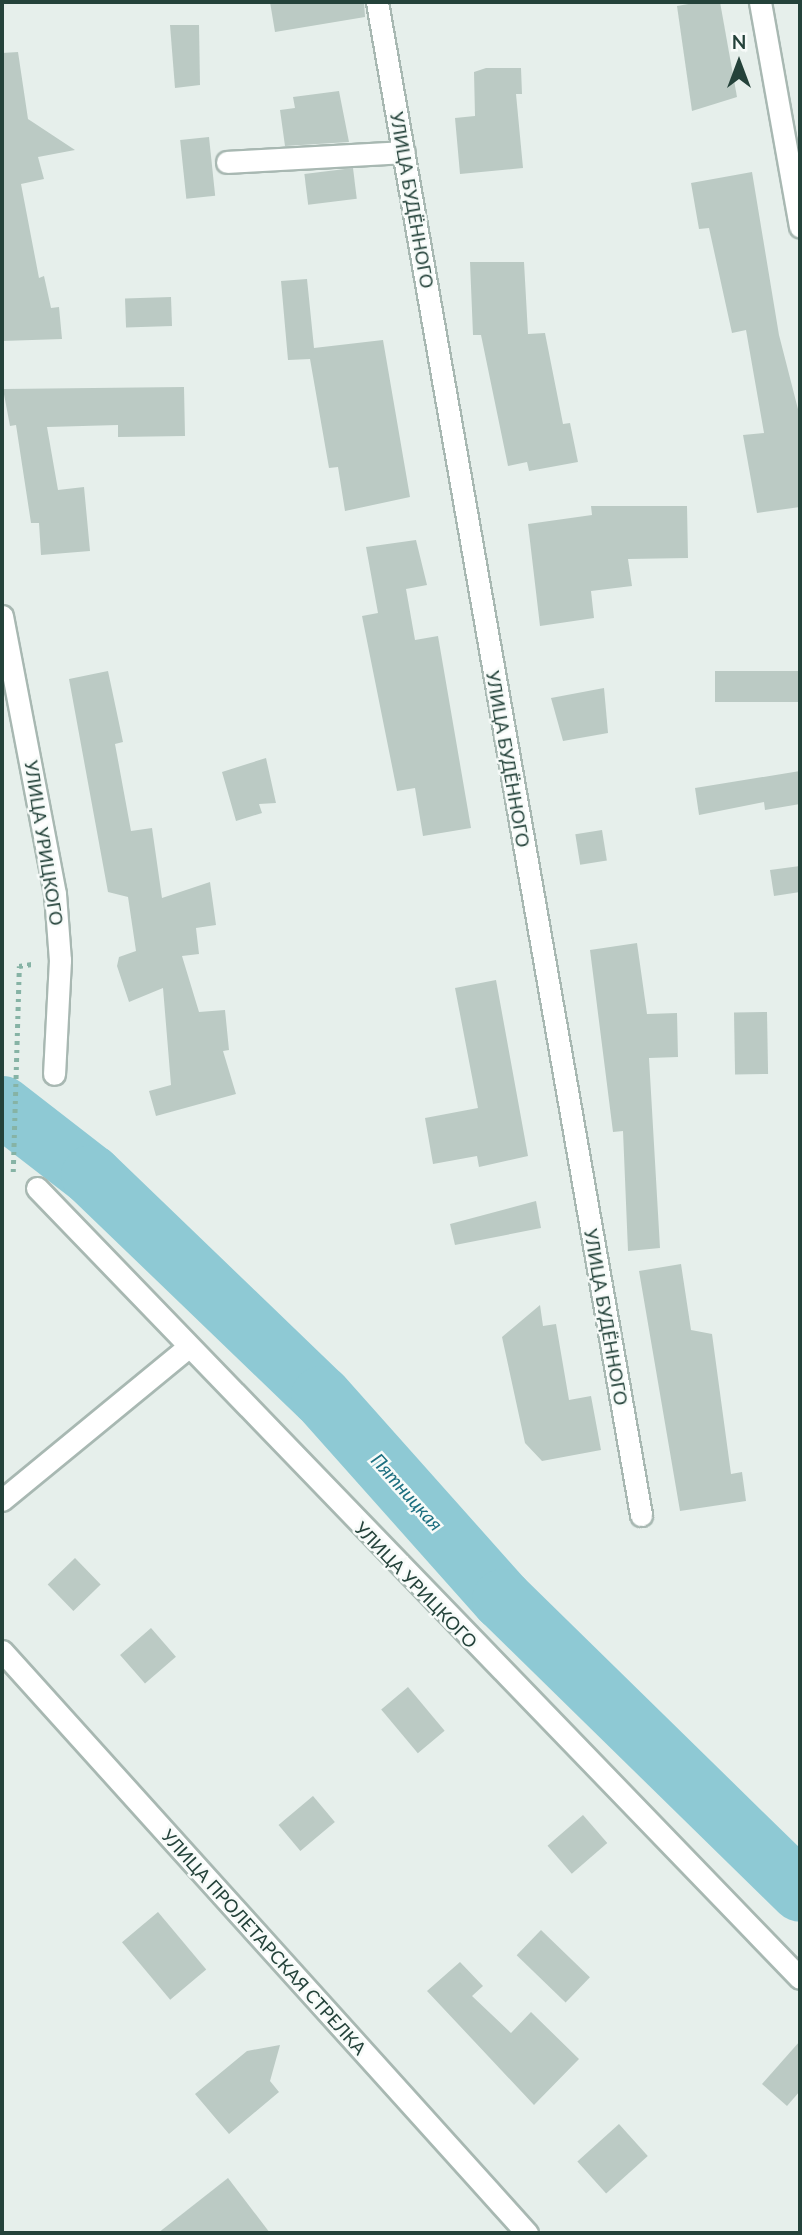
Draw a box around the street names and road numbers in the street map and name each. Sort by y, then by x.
street label: УЛИЦА БУДЁННОГО [386,110,438,290]
street label: УЛИЦА БУДЁННОГО [482,669,534,849]
street label: УЛИЦА УРИЦКОГО [20,759,68,927]
street label: УЛИЦА БУДЁННОГО [580,1227,632,1407]
street label: УЛИЦА УРИЦКОГО [350,1517,482,1653]
street label: УЛИЦА ПРОЛЕТАРСКАЯ СТРЕЛКА [157,1825,371,2059]

